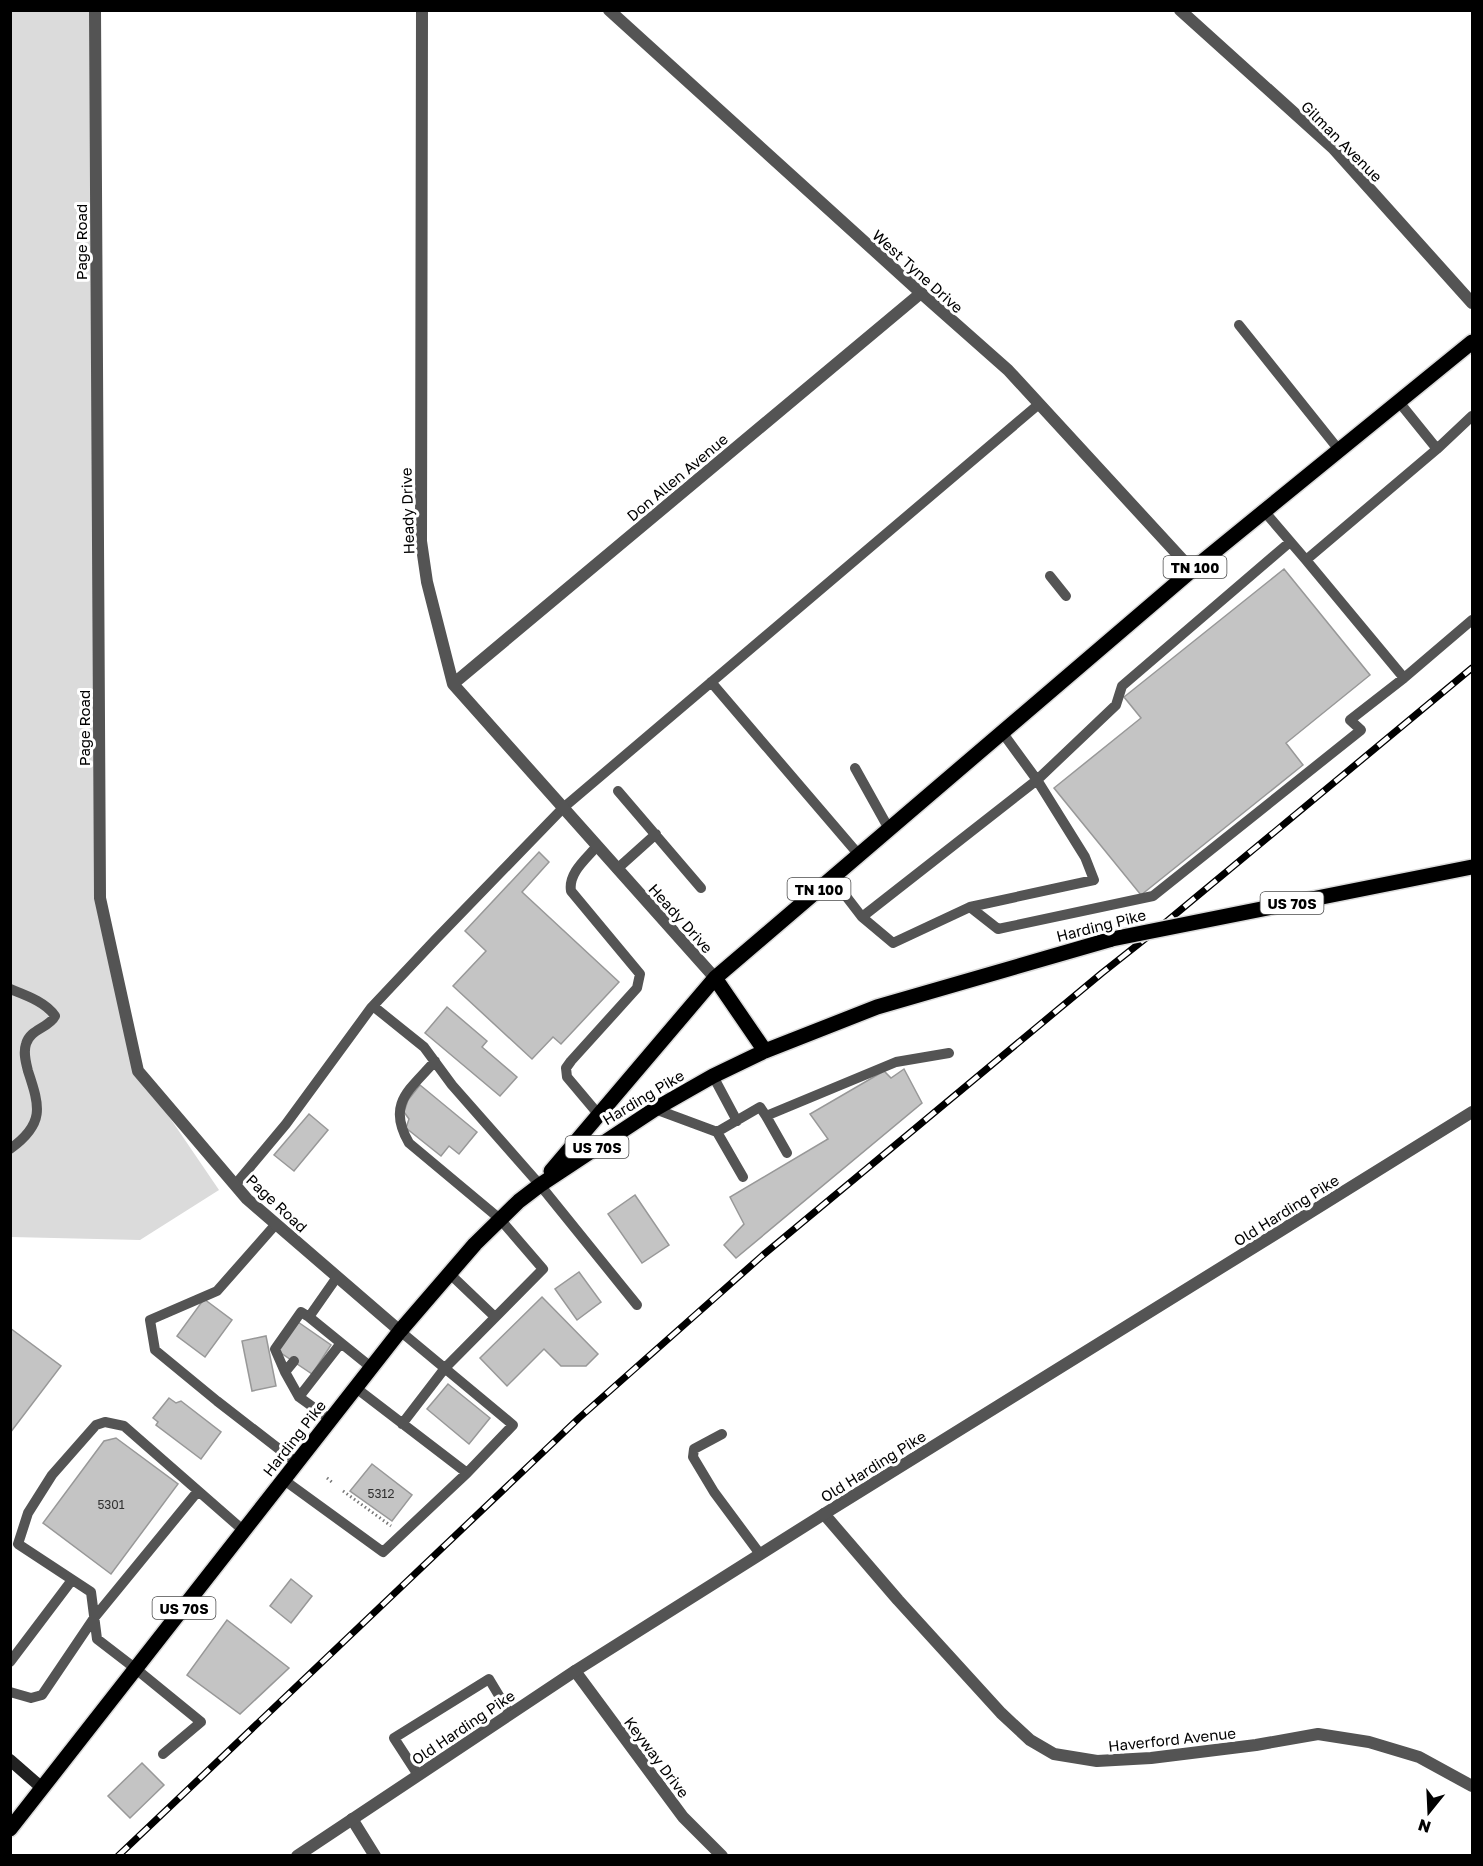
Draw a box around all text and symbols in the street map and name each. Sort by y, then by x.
street label: Gilman Avenue [1298,97,1386,185]
street label: Page Road [72,204,90,280]
street label: West Tyne Drive [869,226,967,317]
street label: Don Allen Avenue [623,429,731,524]
street label: Heady Drive [396,467,418,555]
road number: TN 100 [1164,556,1226,578]
street label: Page Road [75,690,93,766]
road number: TN 100 [788,878,850,900]
street label: Heady Drive [645,880,717,957]
road number: US 70S [1260,892,1324,914]
street label: Harding Pike [1054,905,1148,945]
street label: Harding Pike [599,1066,687,1128]
road number: US 70S [566,1136,628,1158]
street label: Page Road [243,1170,311,1236]
street label: Old Harding Pike [1230,1170,1342,1250]
street label: Harding Pike [259,1396,330,1480]
street label: Old Harding Pike [817,1426,929,1506]
house number: 5312 [368,1486,394,1501]
house number: 5301 [97,1497,125,1512]
road number: US 70S [152,1597,216,1619]
street label: Old Harding Pike [408,1686,518,1768]
street label: Keyway Drive [621,1713,693,1801]
street label: Haverford Avenue [1107,1723,1237,1755]
north arrow [1399,1782,1459,1842]
text: N [1415,1815,1433,1838]

